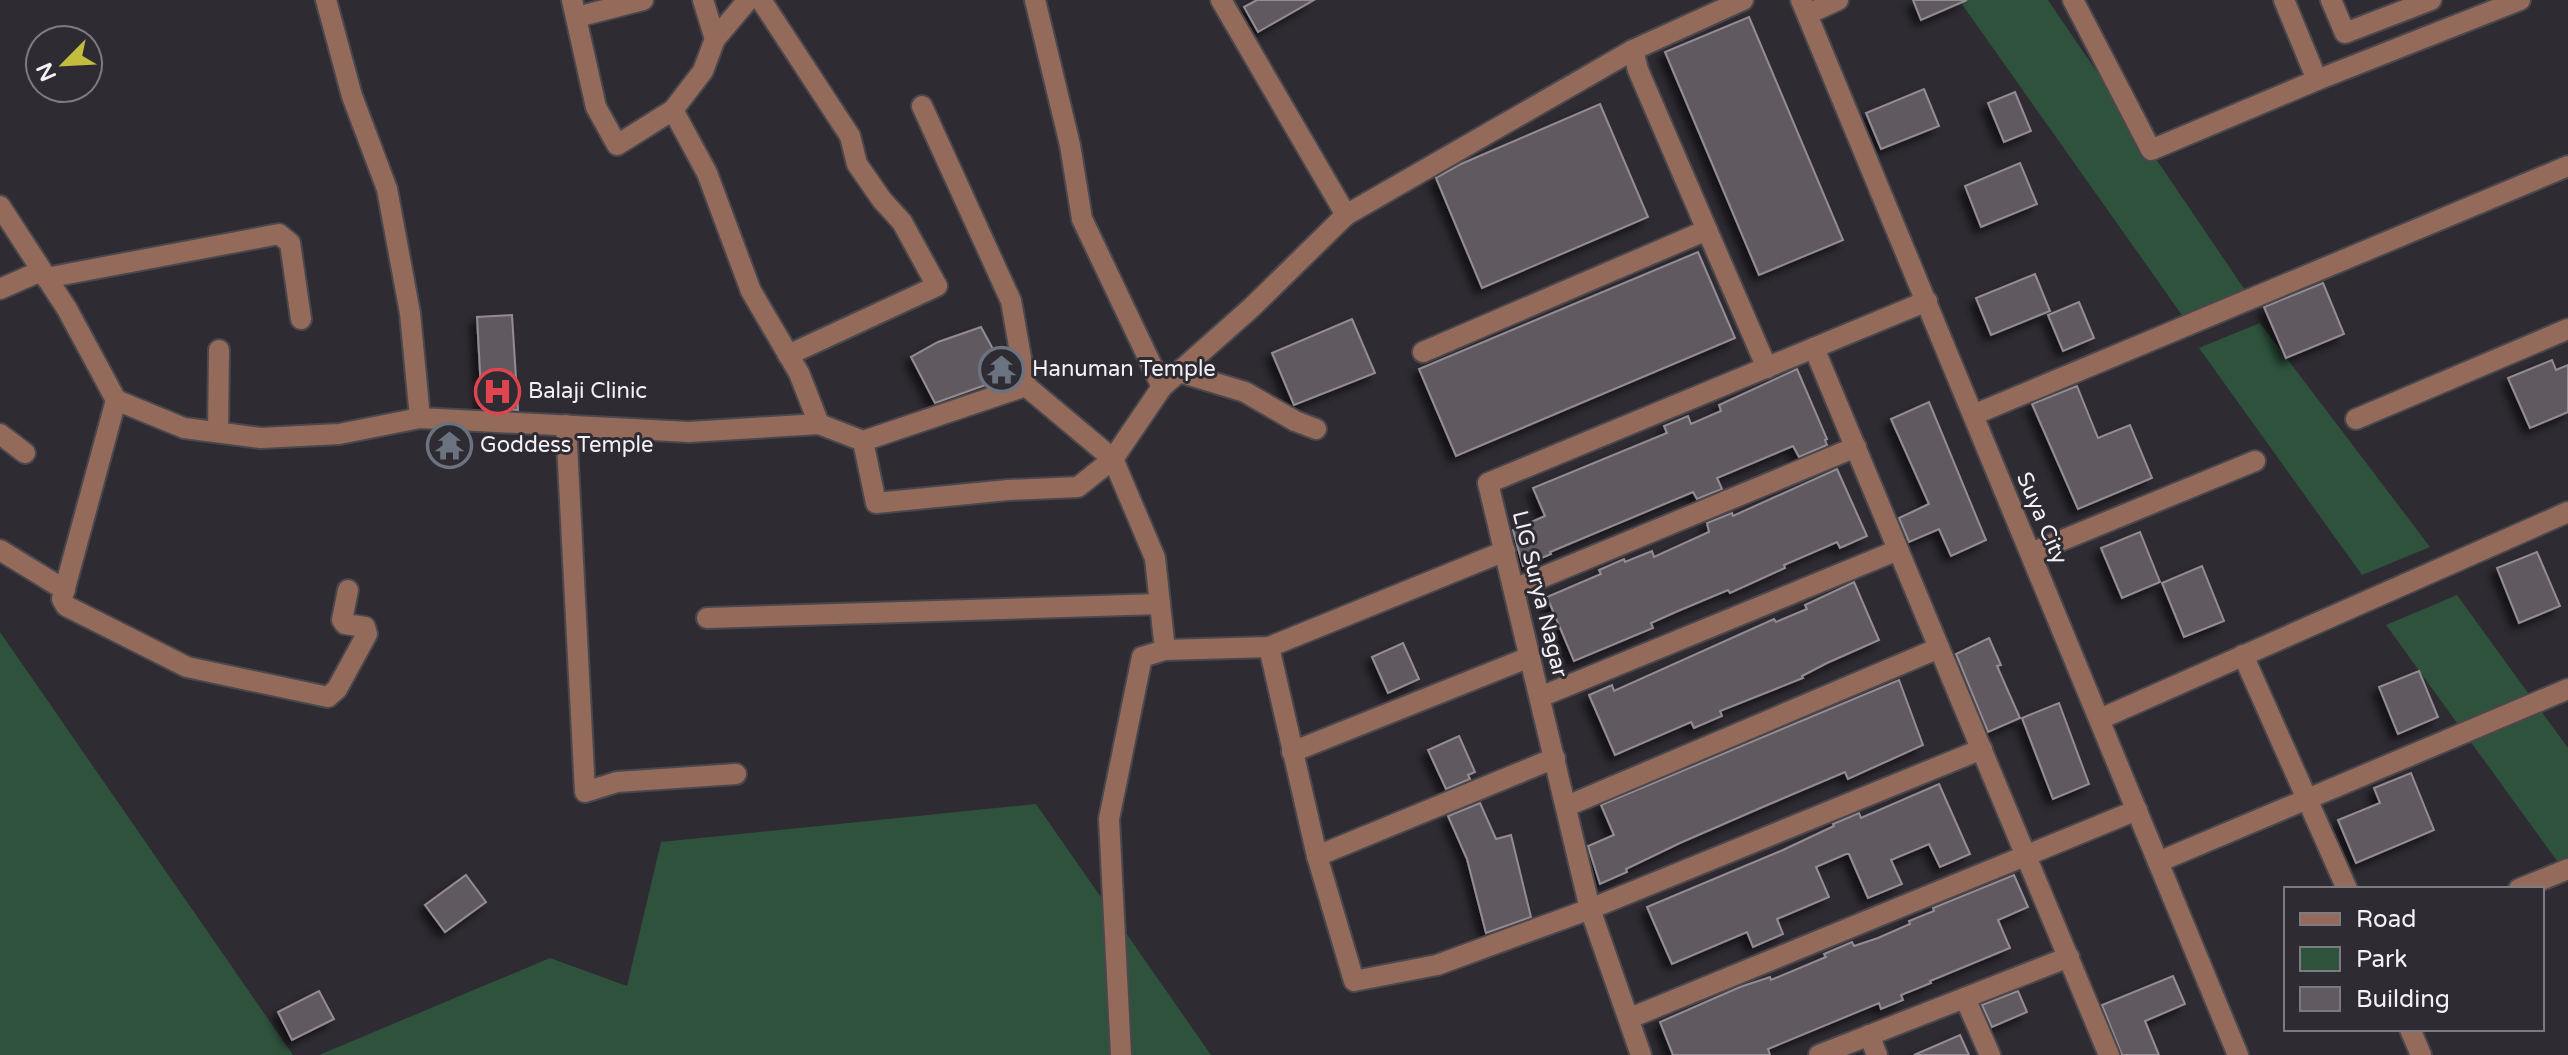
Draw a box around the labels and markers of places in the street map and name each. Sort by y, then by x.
temple icon: Hanuman Temple [977,345,1025,393]
place label: Hanuman Temple [1032,356,1216,382]
hospital icon: Balaji Clinic [473,367,521,415]
place label: Balaji Clinic [528,378,647,404]
temple icon: Goddess Temple [425,421,473,469]
place label: Goddess Temple [480,432,654,458]

